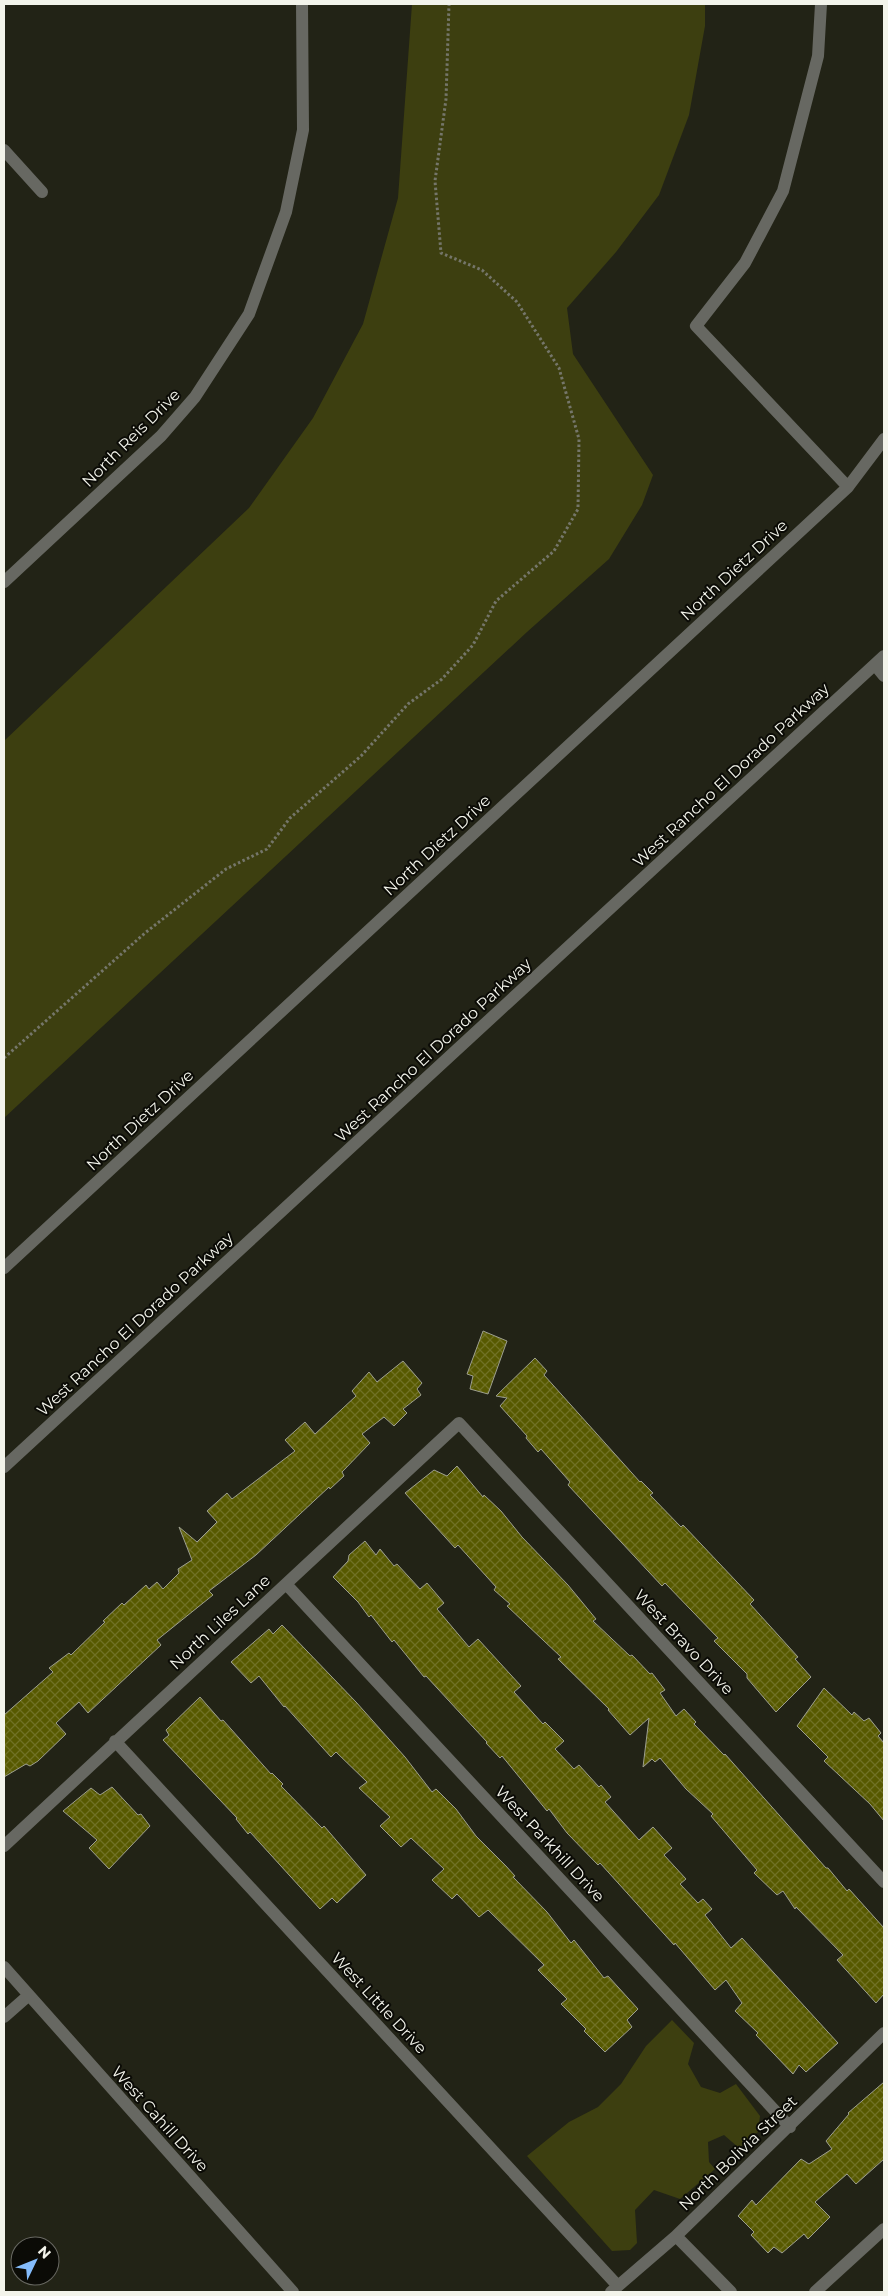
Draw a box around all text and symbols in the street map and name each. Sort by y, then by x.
street label: North Reis Drive [78,385,184,491]
street label: North Dietz Drive [677,516,791,624]
street label: West Rancho El Dorado Parkway [629,679,833,871]
street label: North Dietz Drive [380,791,494,899]
street label: West Rancho El Dorado Parkway [331,954,535,1146]
street label: North Dietz Drive [83,1066,197,1174]
street label: West Rancho El Dorado Parkway [33,1228,237,1420]
street label: North Liles Lane [166,1571,274,1673]
street label: West Bravo Drive [630,1586,738,1698]
street label: West Parkhill Drive [491,1782,609,1906]
street label: West Little Drive [327,1948,431,2058]
street label: West Cahill Drive [108,2062,212,2176]
street label: North Bolivia Street [675,2091,801,2214]
north arrow [10,2236,60,2286]
text: N [34,2242,55,2262]

